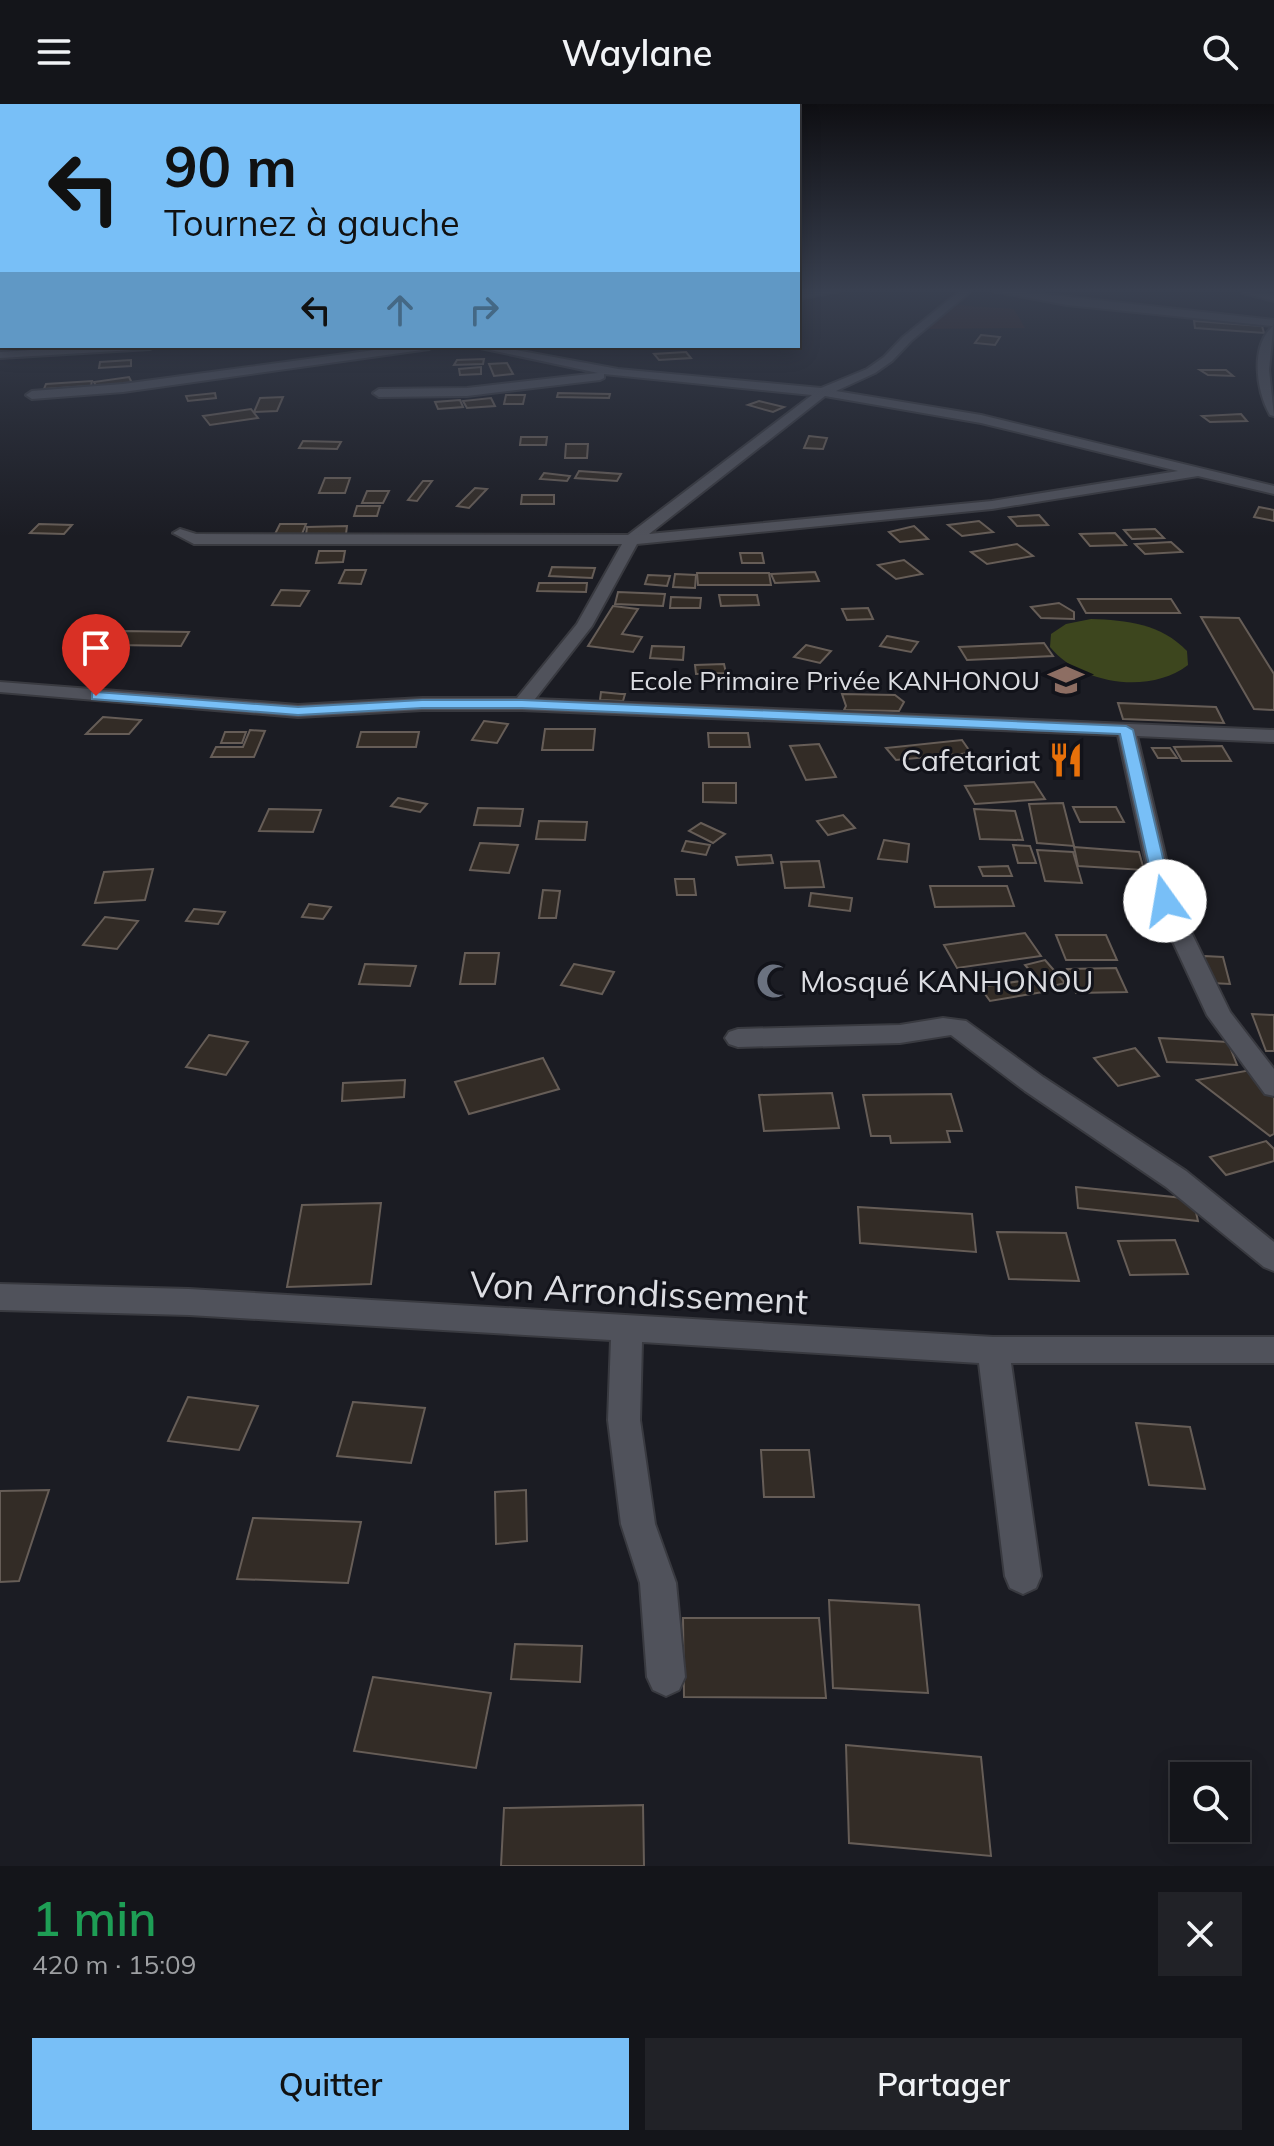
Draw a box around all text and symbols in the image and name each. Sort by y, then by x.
icon: menu [32,30,76,74]
text: Waylane [561,30,713,75]
icon: search [1198,30,1242,74]
text: 90 m [164,131,297,201]
icon: left [32,136,136,240]
text: Tournez à gauche [164,200,460,245]
icon: left [294,288,338,332]
icon: ahead [378,288,422,332]
icon: right [462,288,506,332]
pin [62,614,130,696]
icon: arrive [74,626,118,670]
school or university icon: Ecole Primaire Privée KANHONOU [1047,661,1085,699]
place label: Ecole Primaire Privée KANHONOU [629,664,1040,697]
place label: Cafetariat [901,741,1040,779]
restaurant icon: Cafetariat [1047,741,1085,779]
position arrow [1123,859,1207,943]
mosque icon: Mosqué KANHONOU [755,962,793,1000]
place label: Mosqué KANHONOU [800,962,1093,1000]
street label: Von Arrondissement [469,1261,809,1323]
map controls [1170,1762,1250,1842]
button: search [1170,1762,1250,1842]
text: 1 min [32,1888,157,1948]
button: close [1158,1892,1242,1976]
text: 420 m · 15:09 [32,1948,196,1981]
button: Quitter [32,2038,629,2130]
button: Partager [645,2038,1242,2130]

